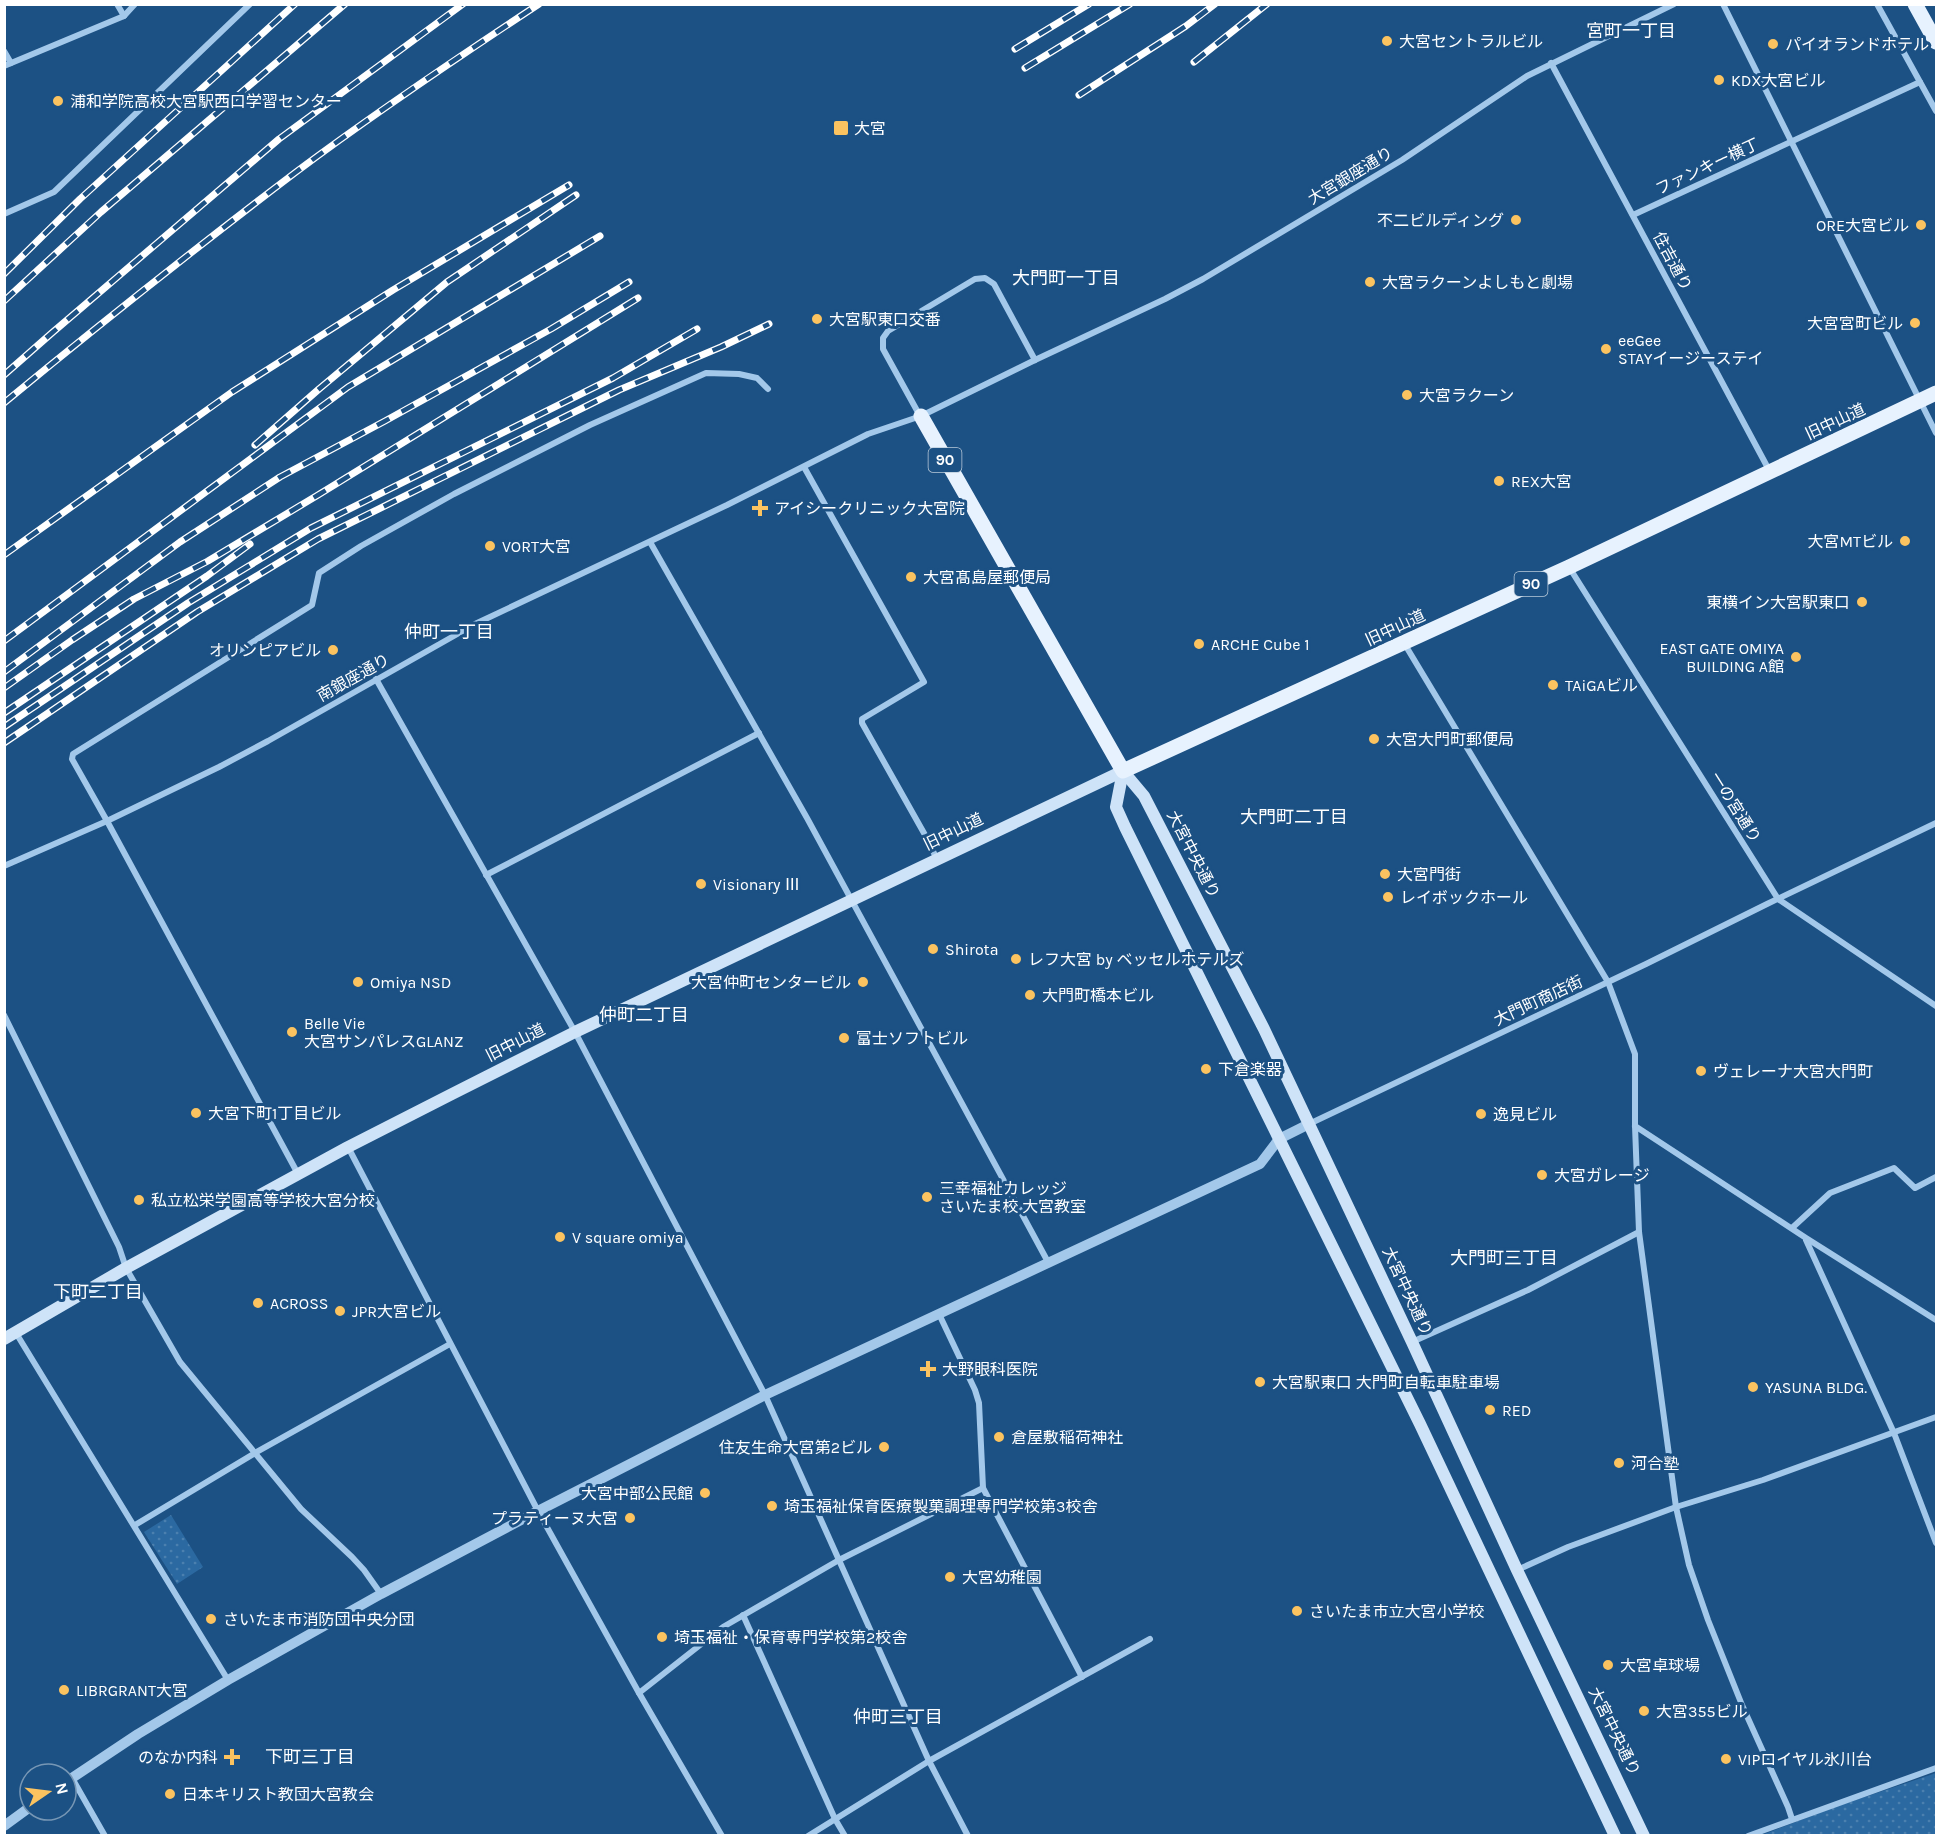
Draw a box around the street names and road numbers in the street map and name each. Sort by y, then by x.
street label: ファンキー横丁 [1652,134,1762,199]
street label: 大宮銀座通り [1304,143,1396,208]
street label: 住吉通り [1649,229,1696,294]
street label: 旧中山道 [1802,399,1868,444]
road number: 90 [928,448,962,472]
road number: 90 [1514,572,1547,596]
street label: 旧中山道 [1362,605,1428,650]
street label: 南銀座通り [314,650,393,705]
street label: 一の宮通り [1706,768,1765,846]
street label: 大宮中央通り [1163,807,1224,901]
street label: 旧中山道 [920,809,986,854]
street label: 大門町商店街 [1491,972,1586,1029]
street label: 旧中山道 [482,1019,548,1065]
street label: 大宮中央通り [1379,1244,1436,1339]
street label: 大宮中央通り [1585,1684,1644,1779]

